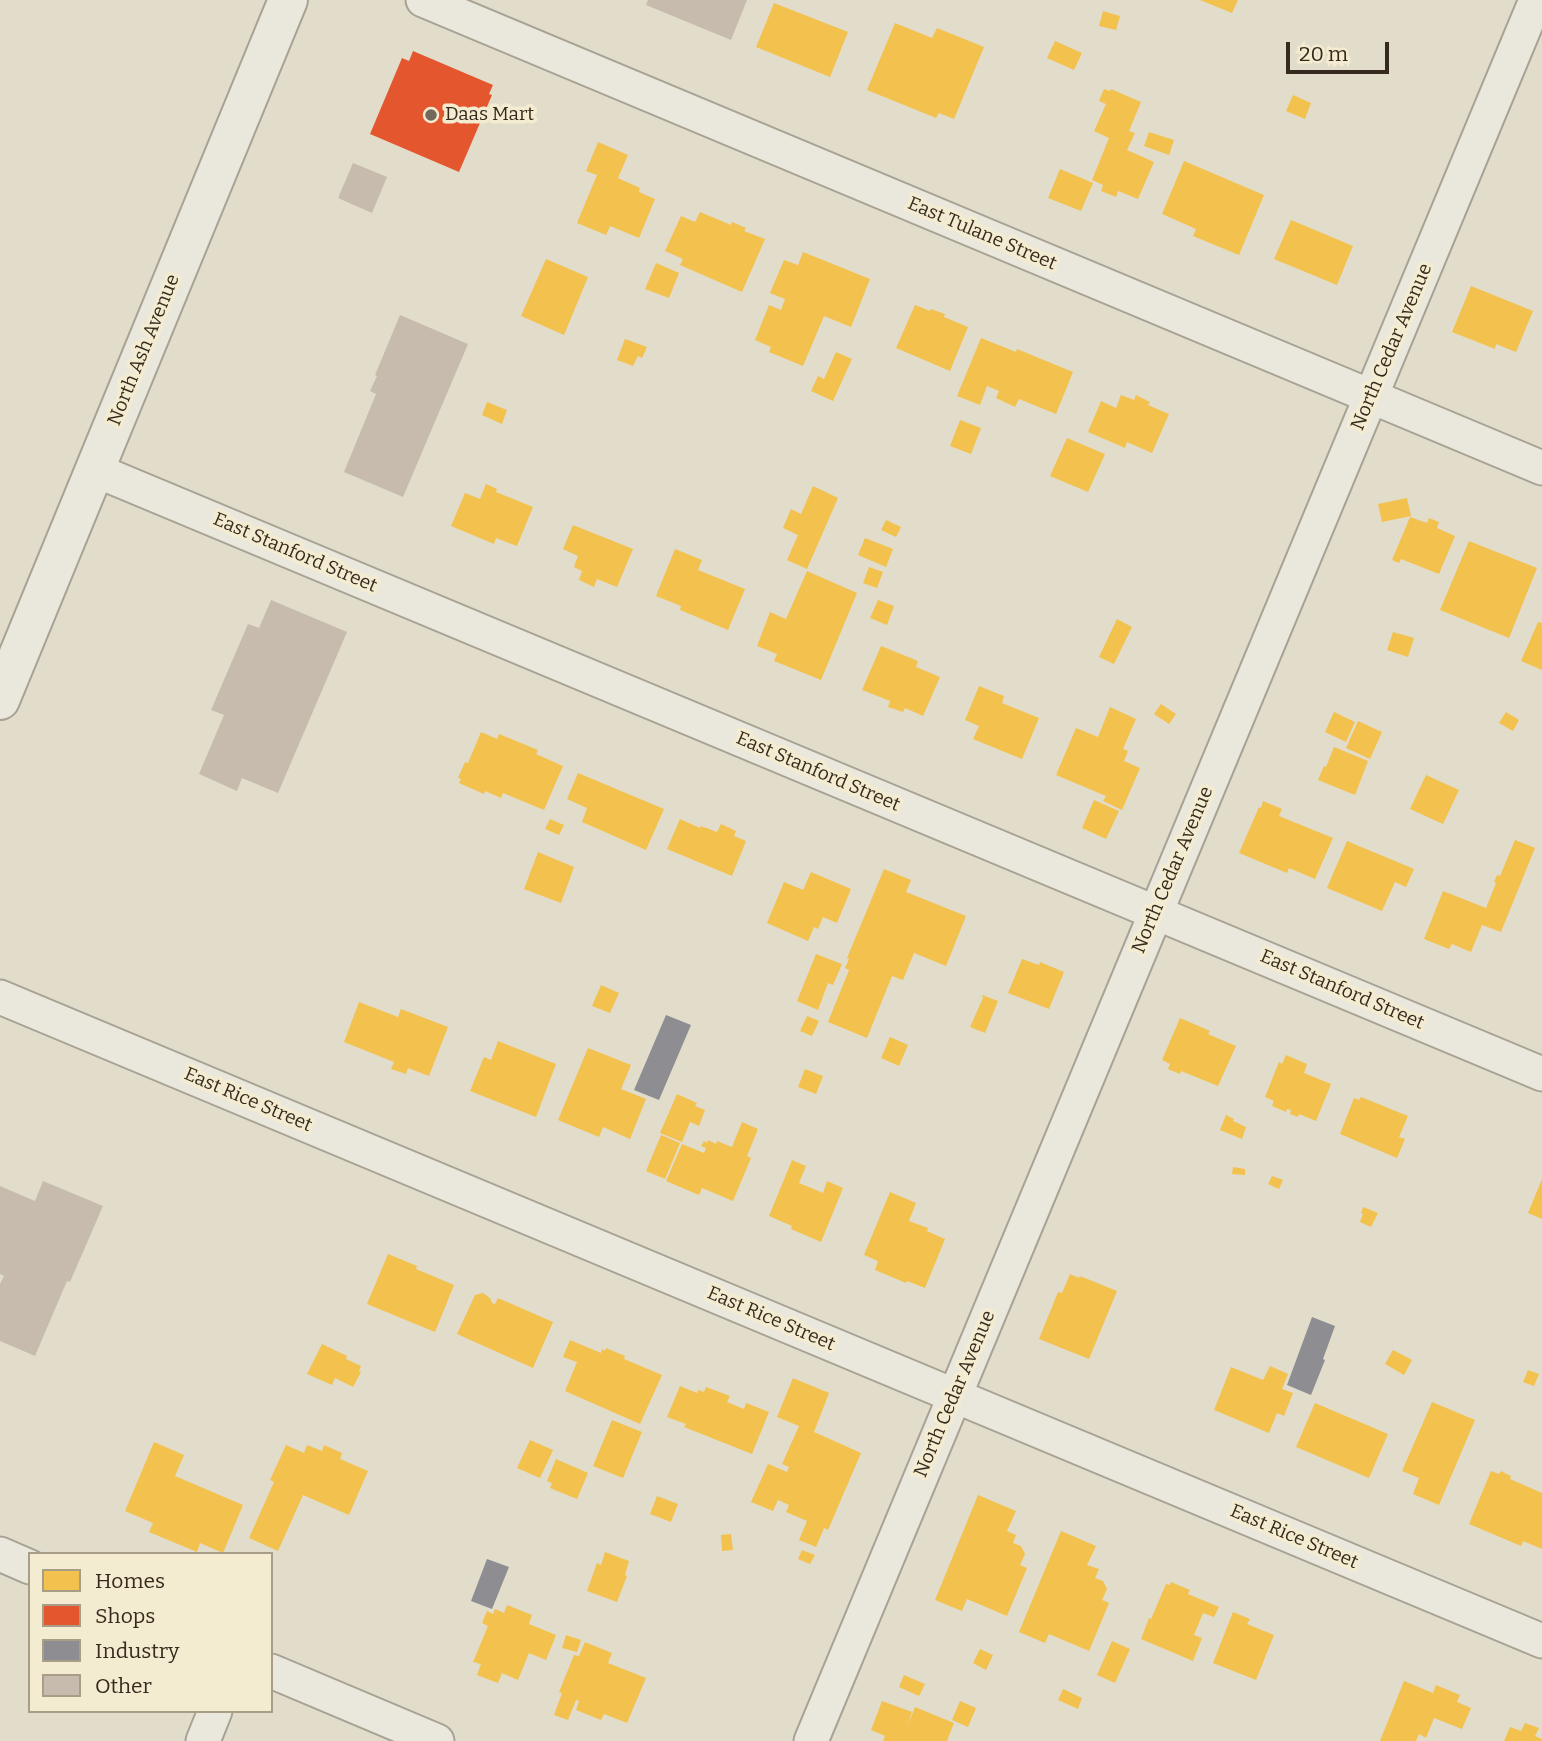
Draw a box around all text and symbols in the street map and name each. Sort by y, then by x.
scale bar [1290,28,1393,72]
text: 20 m [1299,41,1348,67]
place label: Daas Mart [445,104,534,126]
marker: Daas Mart [423,107,439,123]
street label: East Tulane Street [904,192,1060,276]
street label: North Cedar Avenue [1347,260,1437,434]
street label: North Ash Avenue [103,271,185,429]
street label: East Stanford Street [210,508,380,598]
street label: East Stanford Street [733,727,903,817]
street label: North Cedar Avenue [1128,783,1218,957]
street label: East Stanford Street [1257,945,1427,1035]
street label: East Rice Street [181,1063,315,1137]
street label: East Rice Street [704,1282,838,1356]
street label: North Cedar Avenue [910,1307,1000,1481]
street label: East Rice Street [1227,1500,1361,1574]
legend [28,1552,273,1713]
text: Homes [95,1568,165,1594]
text: Shops [95,1603,155,1629]
text: Industry [95,1638,179,1664]
text: Other [95,1673,152,1699]

